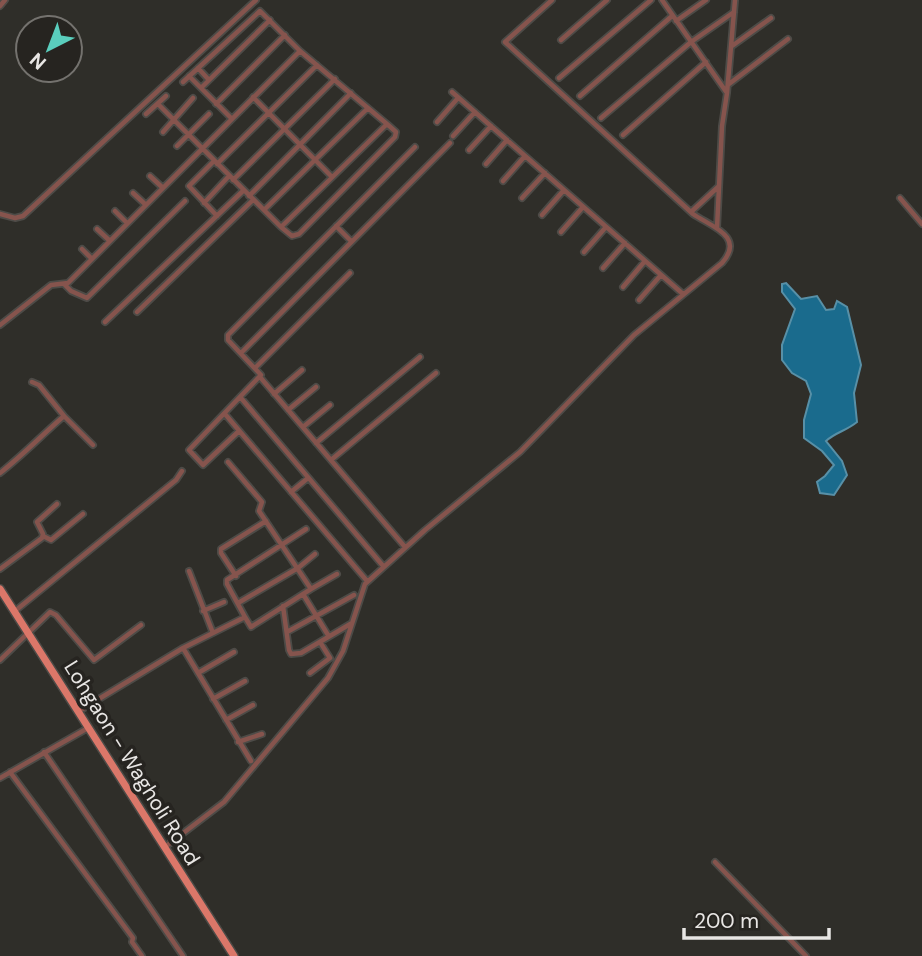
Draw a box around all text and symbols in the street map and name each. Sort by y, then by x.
north arrow [14,14,84,84]
text: N [24,47,51,75]
street label: Lohgaon - Wagholi Road [57,655,207,871]
scale bar [684,897,829,941]
text: 200 m [694,907,759,935]

